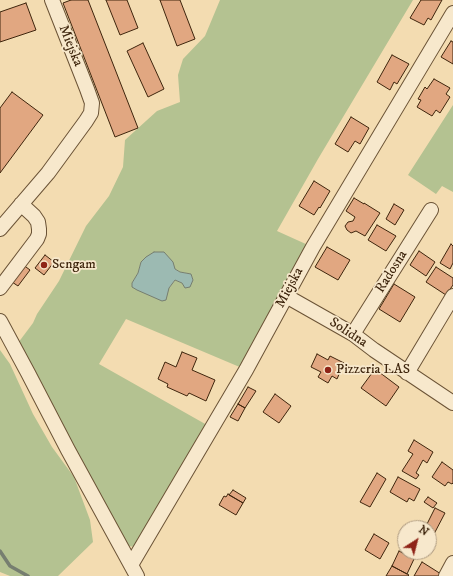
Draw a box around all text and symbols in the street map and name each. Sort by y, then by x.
street label: Miejska [54,23,86,69]
street label: Radosna [372,248,412,296]
place label: Sengam [52,257,96,273]
marker: Sengam [39,260,49,270]
street label: Miejska [272,265,308,311]
street label: Solidna [326,314,370,352]
place label: Pizzeria LAS [336,362,410,378]
marker: Pizzeria LAS [323,365,333,375]
north arrow [397,520,437,560]
text: N [416,523,431,539]

